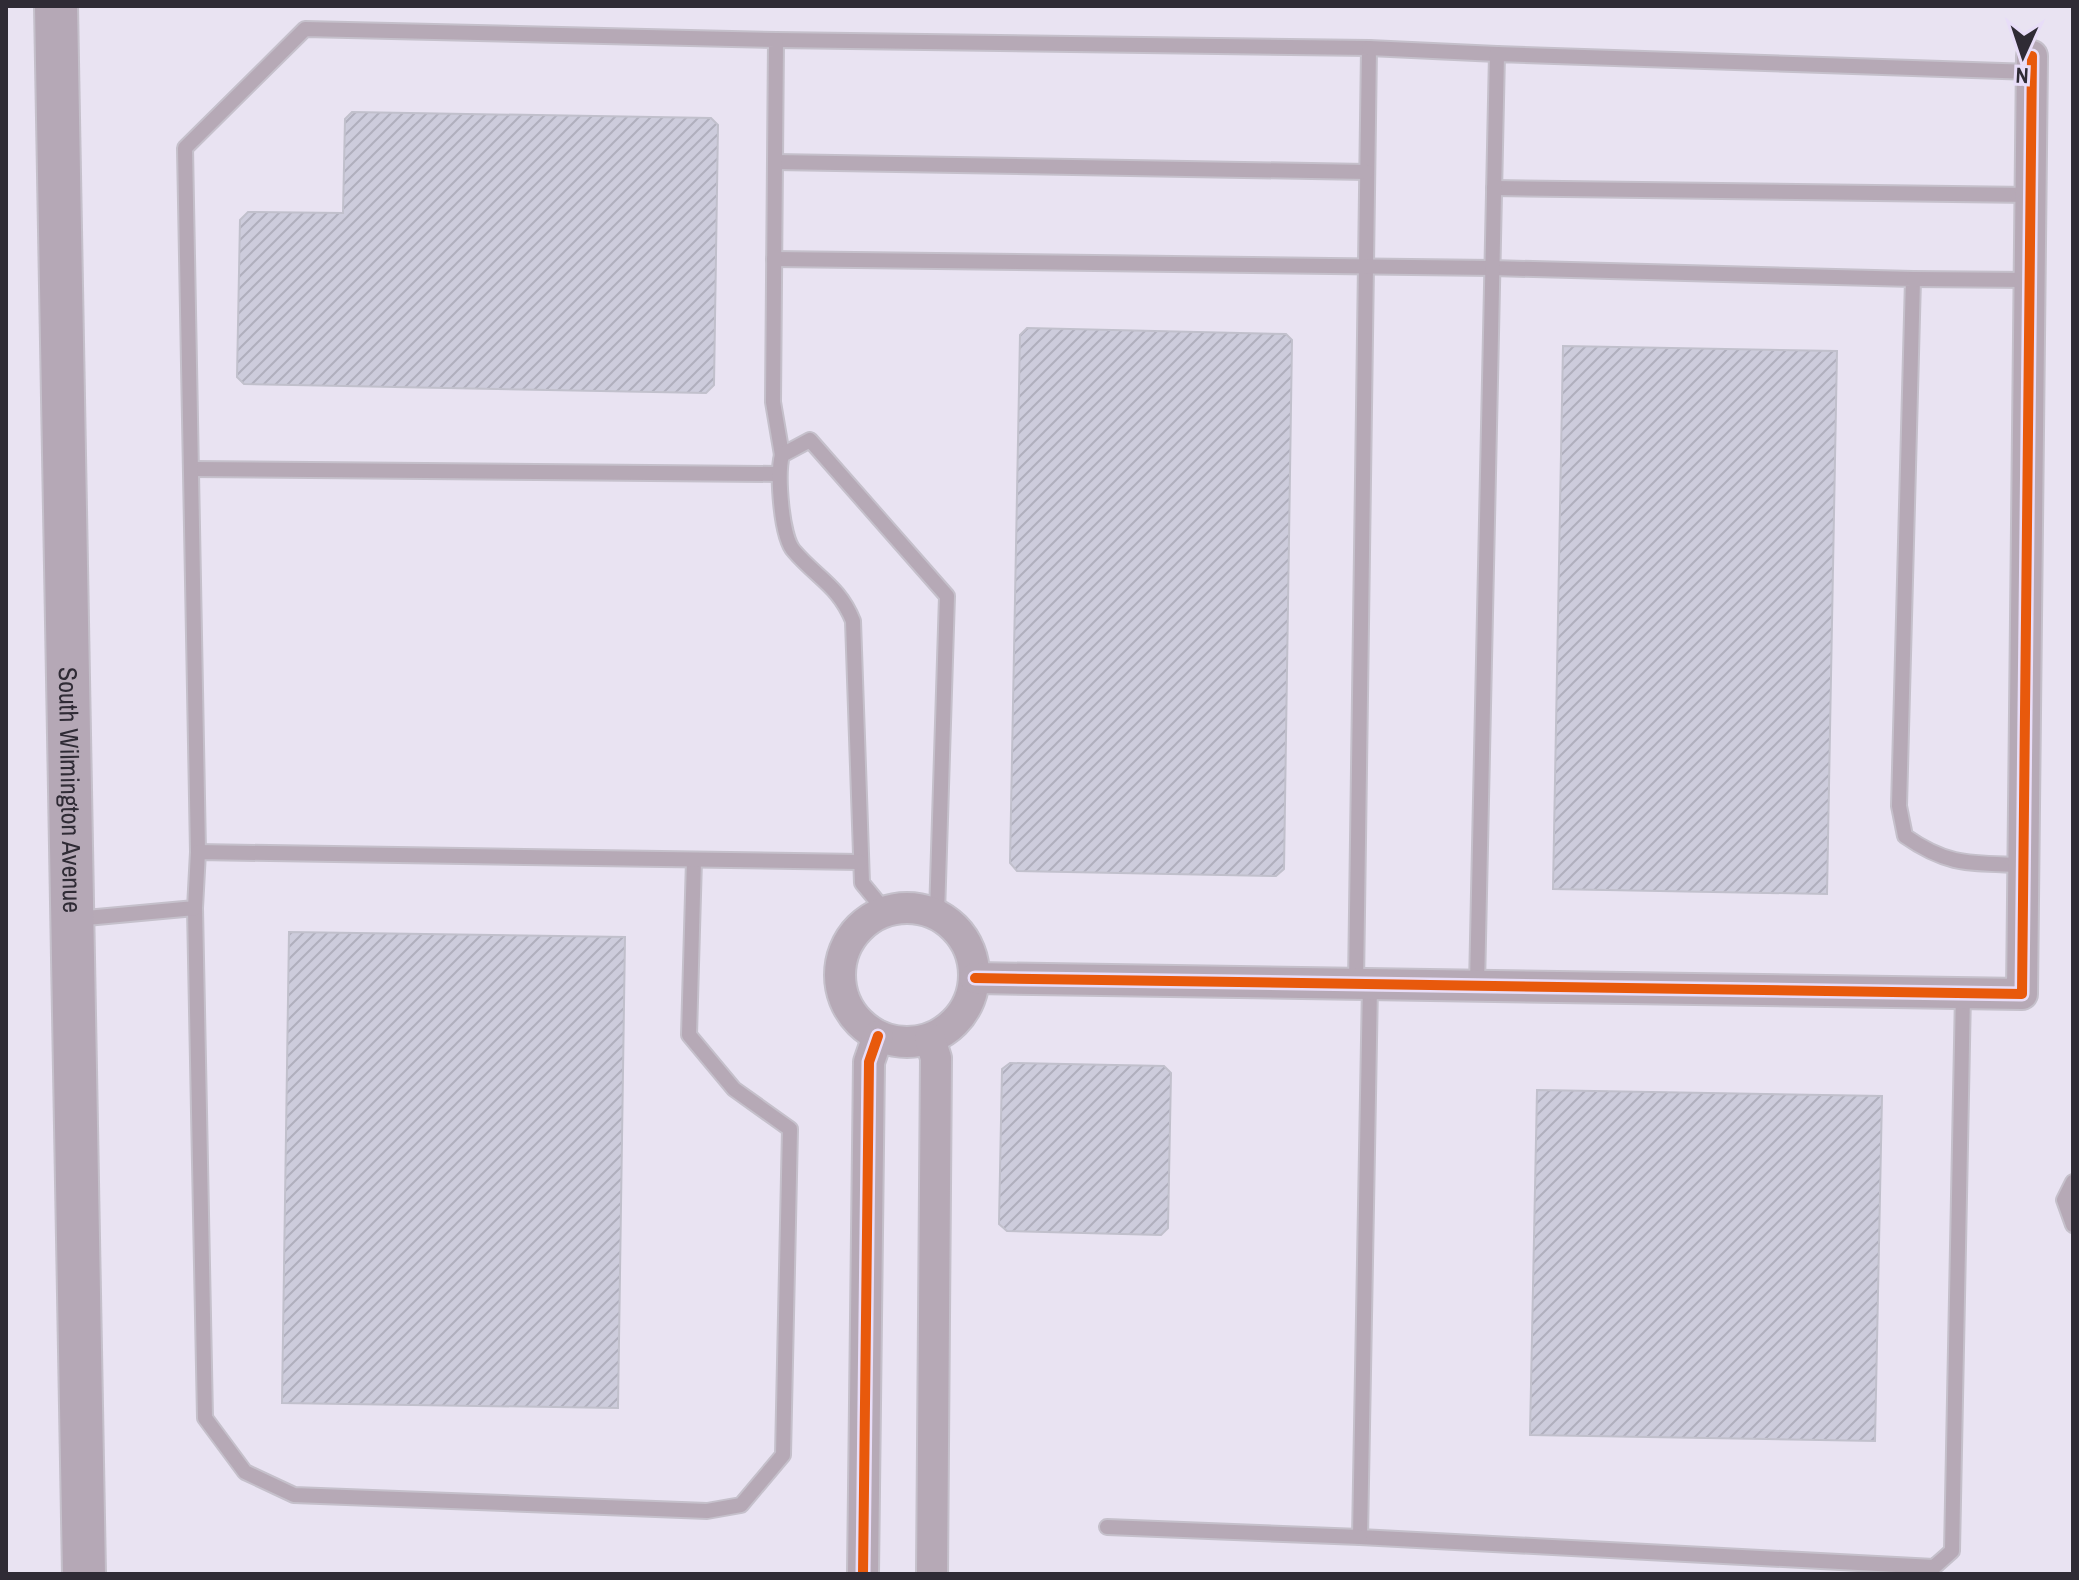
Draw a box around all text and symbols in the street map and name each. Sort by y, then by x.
north arrow [1983,16,2063,96]
text: N [2015,61,2029,91]
street label: South Wilmington Avenue [51,666,90,913]

